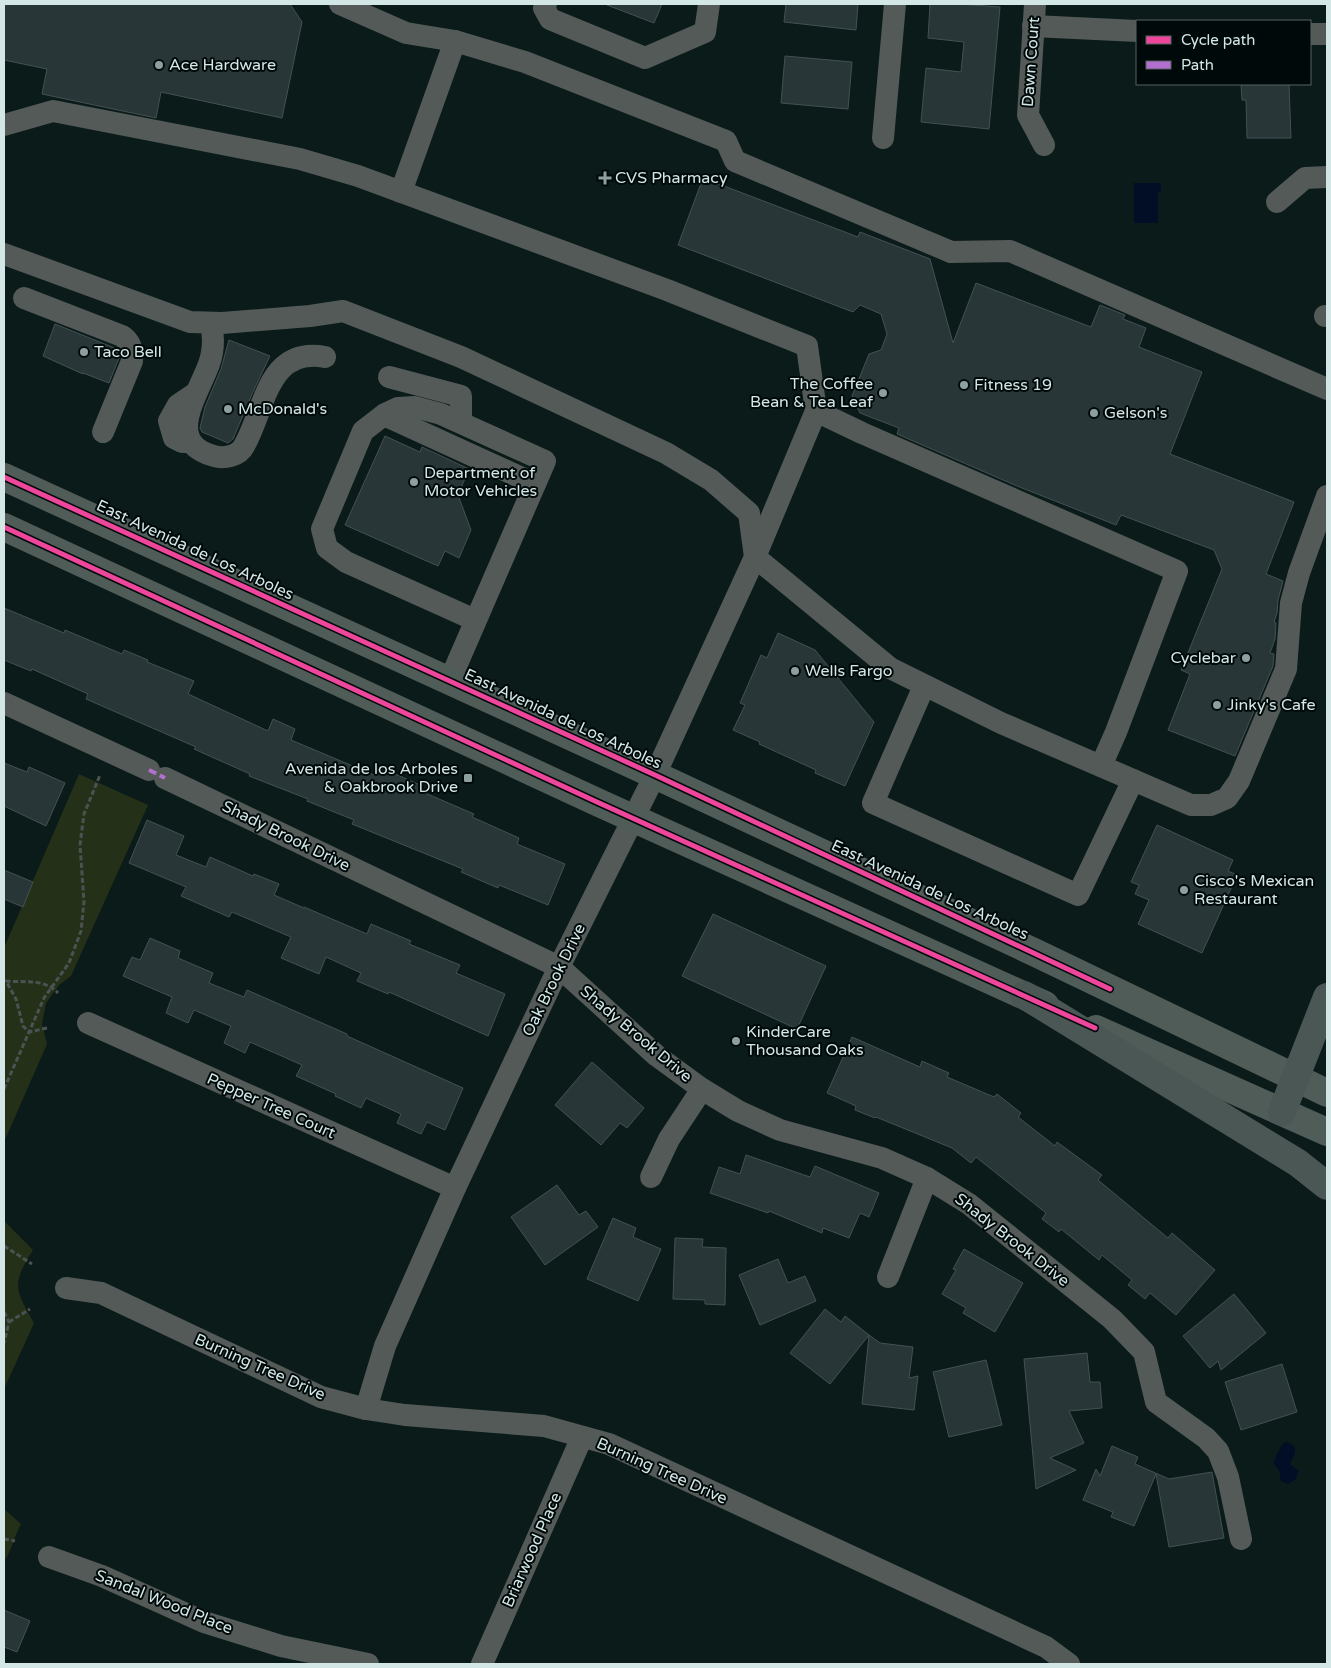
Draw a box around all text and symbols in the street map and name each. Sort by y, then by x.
street label: Dawn Court [1018,16,1044,108]
legend [1136,20,1311,85]
text: Cycle path [1181,31,1255,49]
place label: Ace Hardware [169,55,276,75]
text: Path [1181,56,1214,74]
marker: Ace Hardware [153,59,165,71]
place label: CVS Pharmacy [615,168,728,188]
marker: CVS Pharmacy [599,172,611,184]
place label: Taco Bell [94,342,162,362]
marker: Taco Bell [78,346,90,358]
place label: The Coffee Bean & Tea Leaf [750,374,874,412]
place label: Fitness 19 [974,375,1052,395]
marker: Fitness 19 [958,379,970,391]
marker: The Coffee Bean & Tea Leaf [877,387,889,399]
place label: McDonald's [238,399,327,419]
marker: McDonald's [222,403,234,415]
place label: Gelson's [1104,403,1168,423]
marker: Gelson's [1088,407,1100,419]
place label: Department of Motor Vehicles [424,463,537,501]
marker: Department of Motor Vehicles [408,476,420,488]
street label: East Avenida de Los Arboles [93,495,297,605]
place label: Cyclebar [1170,648,1237,668]
marker: Cyclebar [1240,652,1252,664]
place label: Wells Fargo [805,661,893,681]
street label: East Avenida de Los Arboles [461,664,665,774]
marker: Wells Fargo [789,665,801,677]
place label: Jinky's Cafe [1227,695,1316,715]
marker: Jinky's Cafe [1211,699,1223,711]
place label: Avenida de los Arboles & Oakbrook Drive [285,759,458,797]
marker: Avenida de los Arboles & Oakbrook Drive [462,772,474,784]
street label: Shady Brook Drive [219,796,353,876]
street label: East Avenida de Los Arboles [828,835,1032,945]
place label: Cisco's Mexican Restaurant [1194,871,1314,909]
marker: Cisco's Mexican Restaurant [1178,884,1190,896]
street label: Oak Brook Drive [518,920,590,1040]
street label: Shady Brook Drive [576,981,696,1087]
place label: KinderCare Thousand Oaks [746,1022,864,1060]
marker: KinderCare Thousand Oaks [730,1035,742,1047]
street label: Pepper Tree Court [204,1069,338,1143]
street label: Shady Brook Drive [951,1189,1073,1291]
street label: Burning Tree Drive [192,1329,328,1405]
street label: Burning Tree Drive [594,1433,730,1509]
street label: Briarwood Place [498,1489,566,1611]
street label: Sandal Wood Place [92,1565,236,1639]

